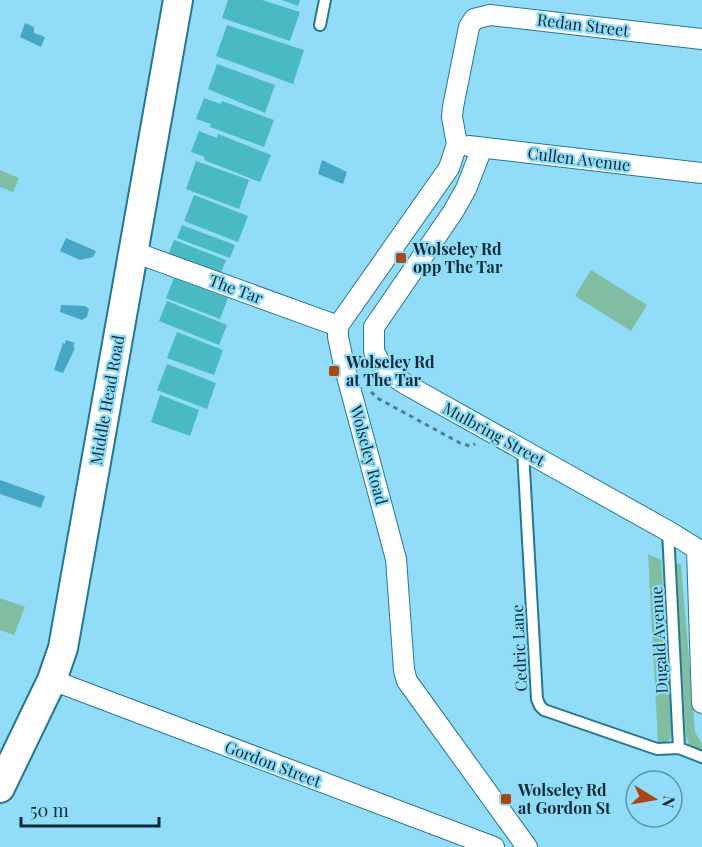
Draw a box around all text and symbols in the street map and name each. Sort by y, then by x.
street label: Redan Street [536,8,630,41]
street label: Cullen Avenue [527,142,632,175]
place label: Wolseley Rd opp The Tar [412,238,503,277]
marker: Wolseley Rd opp The Tar [394,251,408,265]
street label: The Tar [206,269,266,308]
street label: Middle Head Road [85,333,128,466]
place label: Wolseley Rd at The Tar [345,351,435,390]
marker: Wolseley Rd at The Tar [327,364,341,378]
street label: Mulbring Street [440,397,549,470]
street label: Wolseley Road [346,402,393,507]
street label: Dugald Avenue [645,586,672,694]
street label: Cedric Lane [506,604,531,692]
street label: Gordon Street [222,736,325,792]
north arrow [624,769,684,829]
place label: Wolseley Rd at Gordon St [517,779,611,818]
scale bar [21,790,159,828]
marker: Wolseley Rd at Gordon St [499,792,513,806]
text: N [658,794,681,810]
text: 50 m [30,798,69,822]

